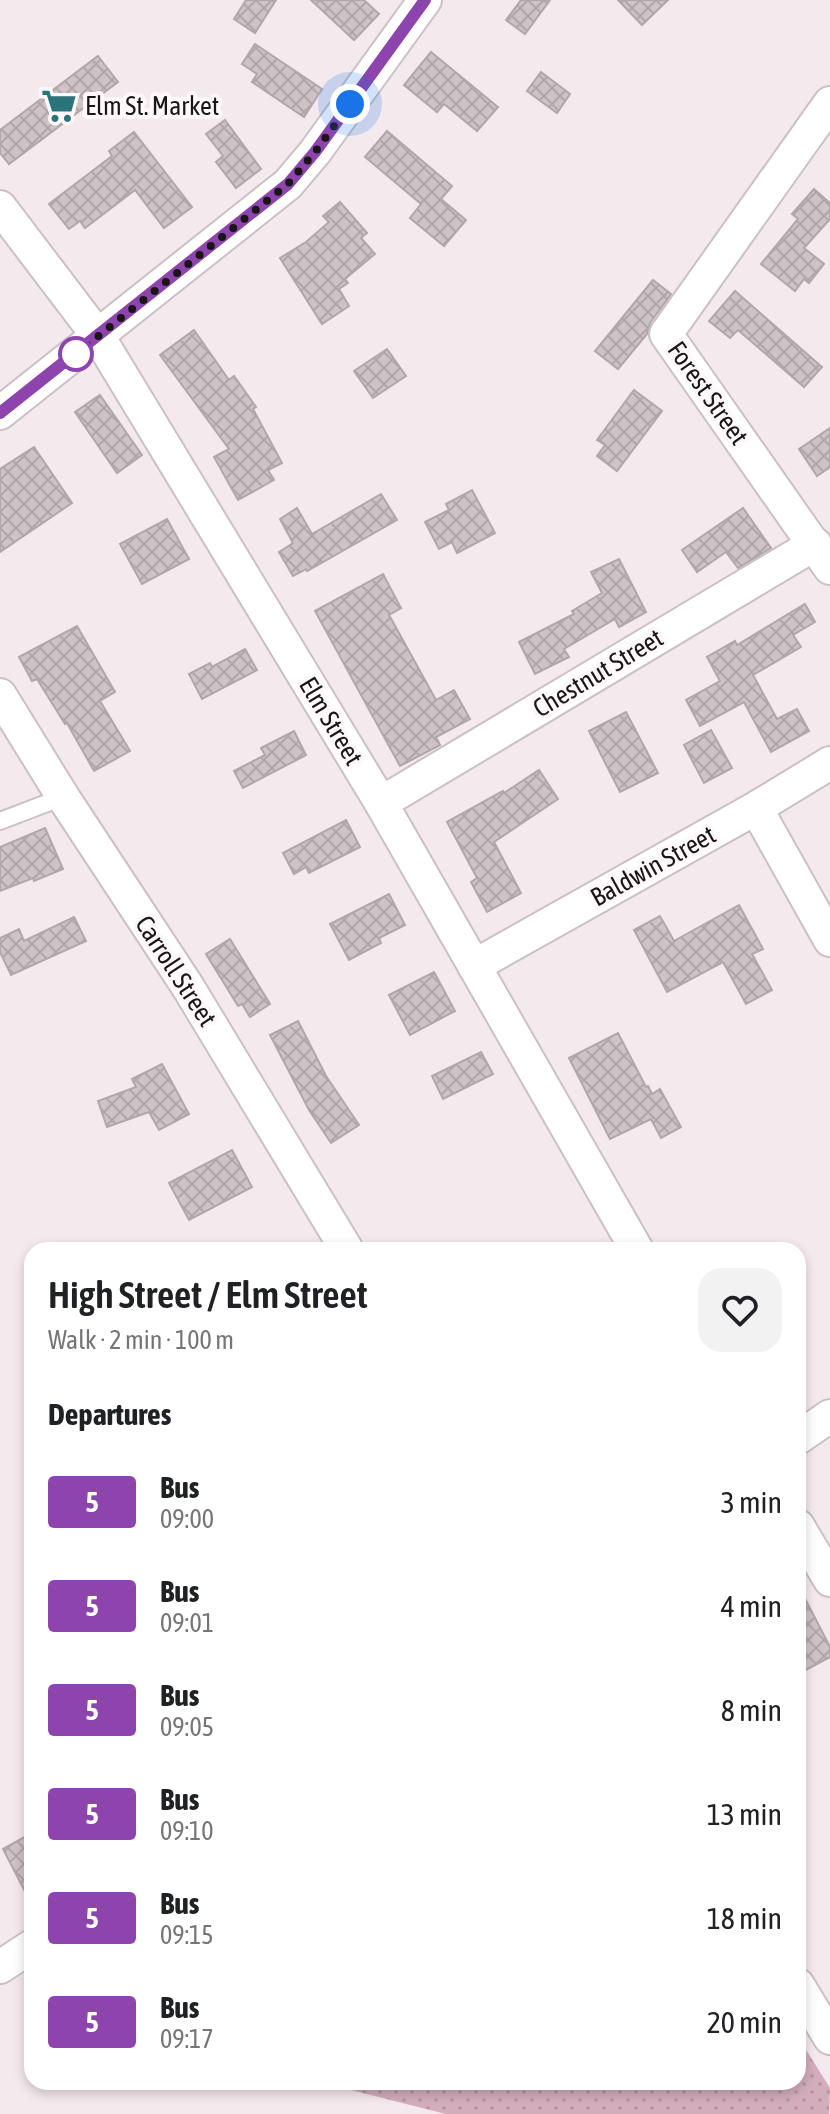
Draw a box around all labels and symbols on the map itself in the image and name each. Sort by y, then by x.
your location [330,84,370,124]
supermarket icon: Elm St. Market [40,87,78,125]
place label: Elm St. Market [85,91,219,121]
street label: Forest Street [662,336,754,450]
unlabelled marker [59,337,93,371]
street label: Chestnut Street [528,623,668,723]
street label: Elm Street [293,672,369,770]
street label: Baldwin Street [585,819,721,913]
street label: Carroll Street [129,910,223,1032]

